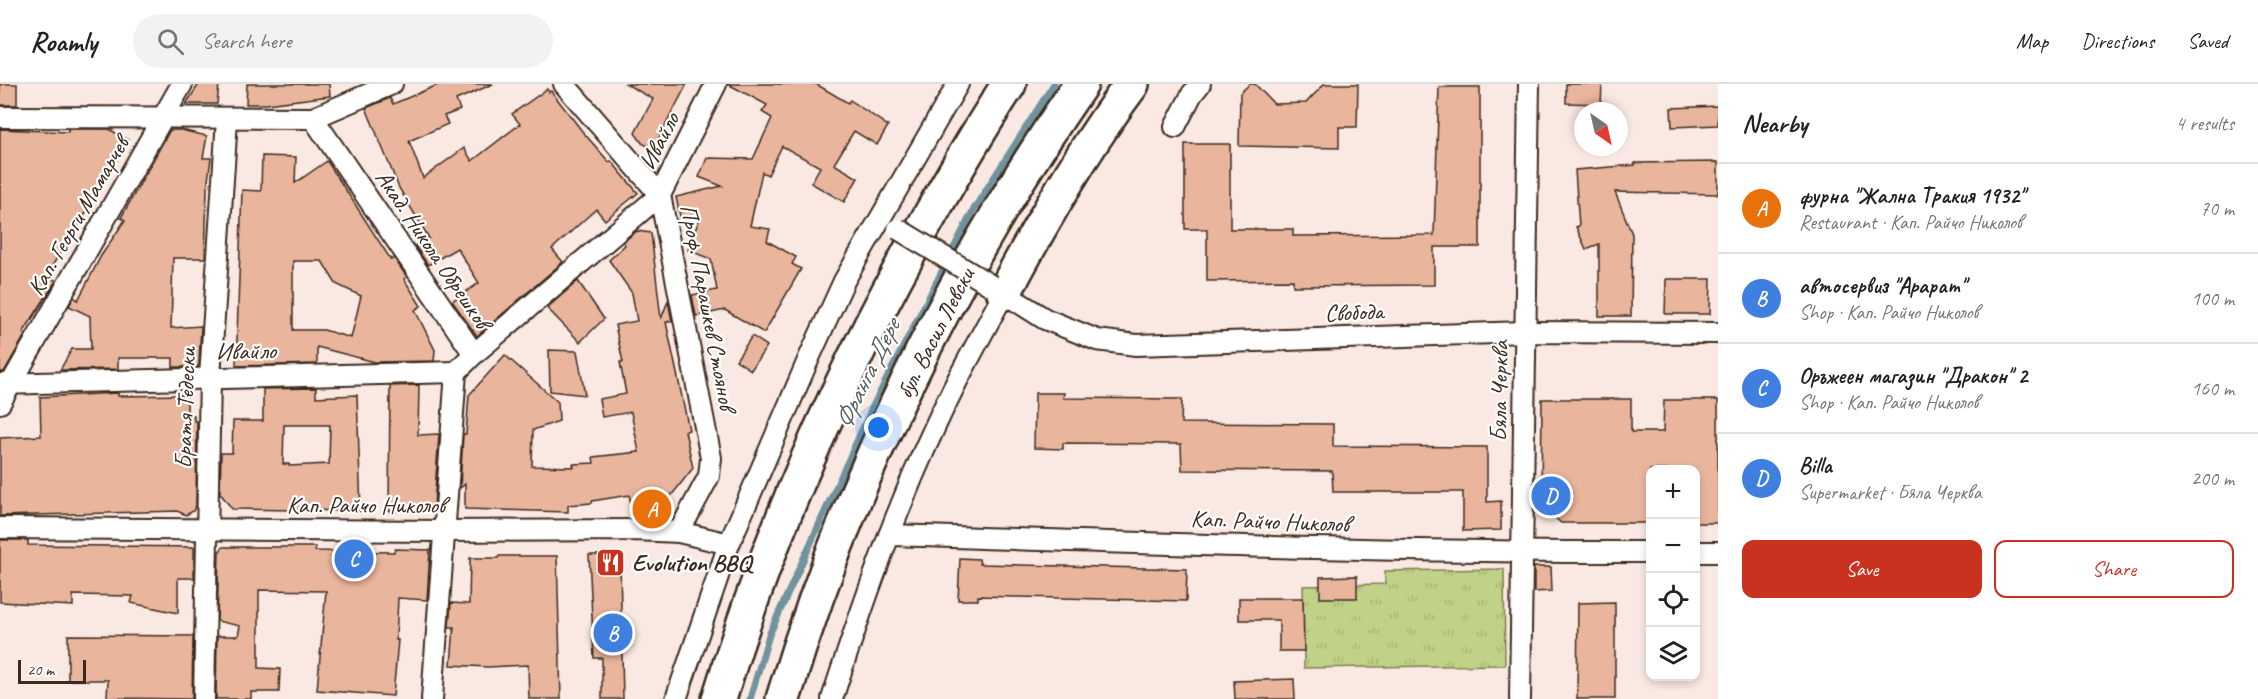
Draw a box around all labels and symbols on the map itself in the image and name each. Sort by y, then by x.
north arrow [1574,102,1628,156]
street label: Ивайло [632,106,687,175]
street label: Кап. Георги Мамарчев [20,127,138,301]
street label: Акад. Никола Обрешков [369,164,500,339]
street label: Проф. Парашкев Стоянов [673,202,744,418]
street label: бул. Васил Левски [889,261,982,403]
street label: Свобода [1324,296,1386,328]
water label: Франга Дере [826,310,910,434]
street label: Ивайло [216,335,278,367]
street label: Бяла Черква [1483,339,1515,442]
street label: Братя Тедески [168,345,202,469]
your location [864,413,893,442]
pin: D [1532,474,1570,518]
pin: A [632,486,672,532]
street label: Кап. Райчо Николов [287,490,451,520]
street label: Кап. Райчо Николов [1190,503,1356,539]
pin: C [334,536,374,582]
restaurant icon: Evolution BBQ [595,547,627,579]
place label: Evolution BBQ [632,548,755,578]
pin: B [594,610,632,656]
scale bar [18,657,86,684]

